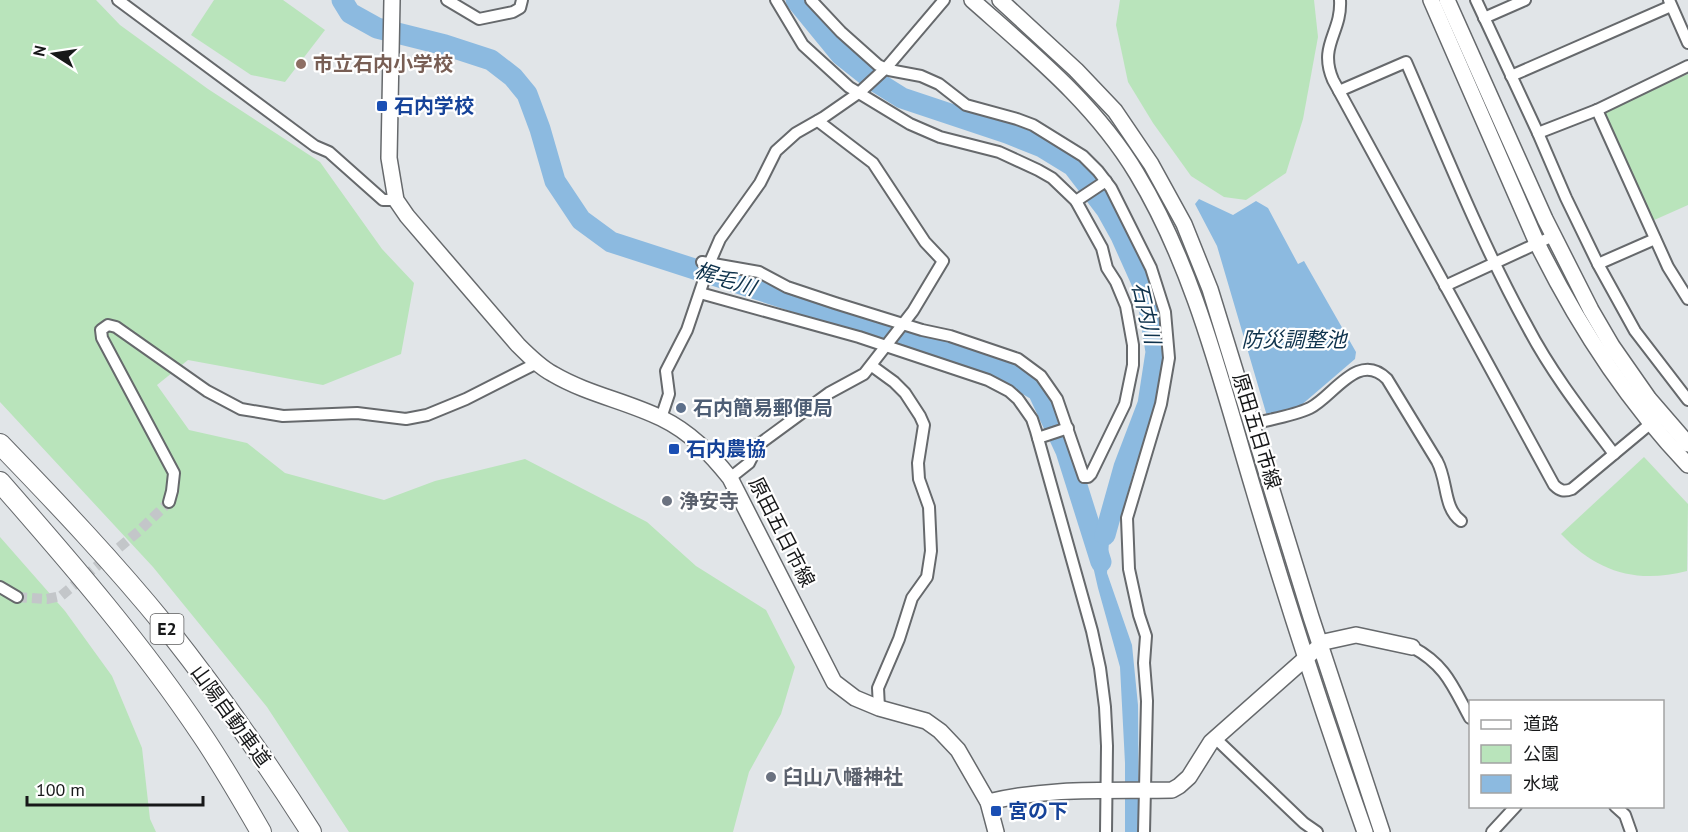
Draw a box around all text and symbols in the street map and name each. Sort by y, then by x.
north arrow [24,24,84,84]
text: N [28,44,50,58]
place label: 市立石内小学校 [313,51,453,77]
marker: 市立石内小学校 [294,57,308,71]
place label: 石内学校 [394,93,474,119]
marker: 石内学校 [375,99,389,113]
water label: 梶毛川 [691,256,761,302]
water label: 石内川 [1126,279,1167,349]
water label: 防災調整池 [1242,326,1348,353]
street label: 原田五日市線 [1227,370,1287,492]
place label: 石内簡易郵便局 [693,395,833,421]
marker: 石内簡易郵便局 [674,401,688,415]
place label: 石内農協 [686,436,766,462]
marker: 石内農協 [667,442,681,456]
street label: 原田五日市線 [743,473,821,591]
place label: 浄安寺 [679,488,739,514]
marker: 浄安寺 [660,494,674,508]
road number: E2 [150,614,184,644]
street label: 山陽自動車道 [185,660,277,772]
legend [1469,700,1664,808]
text: 道路 [1523,712,1559,735]
text: 公園 [1523,742,1559,765]
place label: 臼山八幡神社 [783,764,903,790]
scale bar [27,769,202,807]
marker: 臼山八幡神社 [764,770,778,784]
text: 水域 [1523,772,1559,795]
text: 100 m [36,778,85,801]
place label: 宮の下 [1008,798,1068,824]
marker: 宮の下 [989,804,1003,818]

